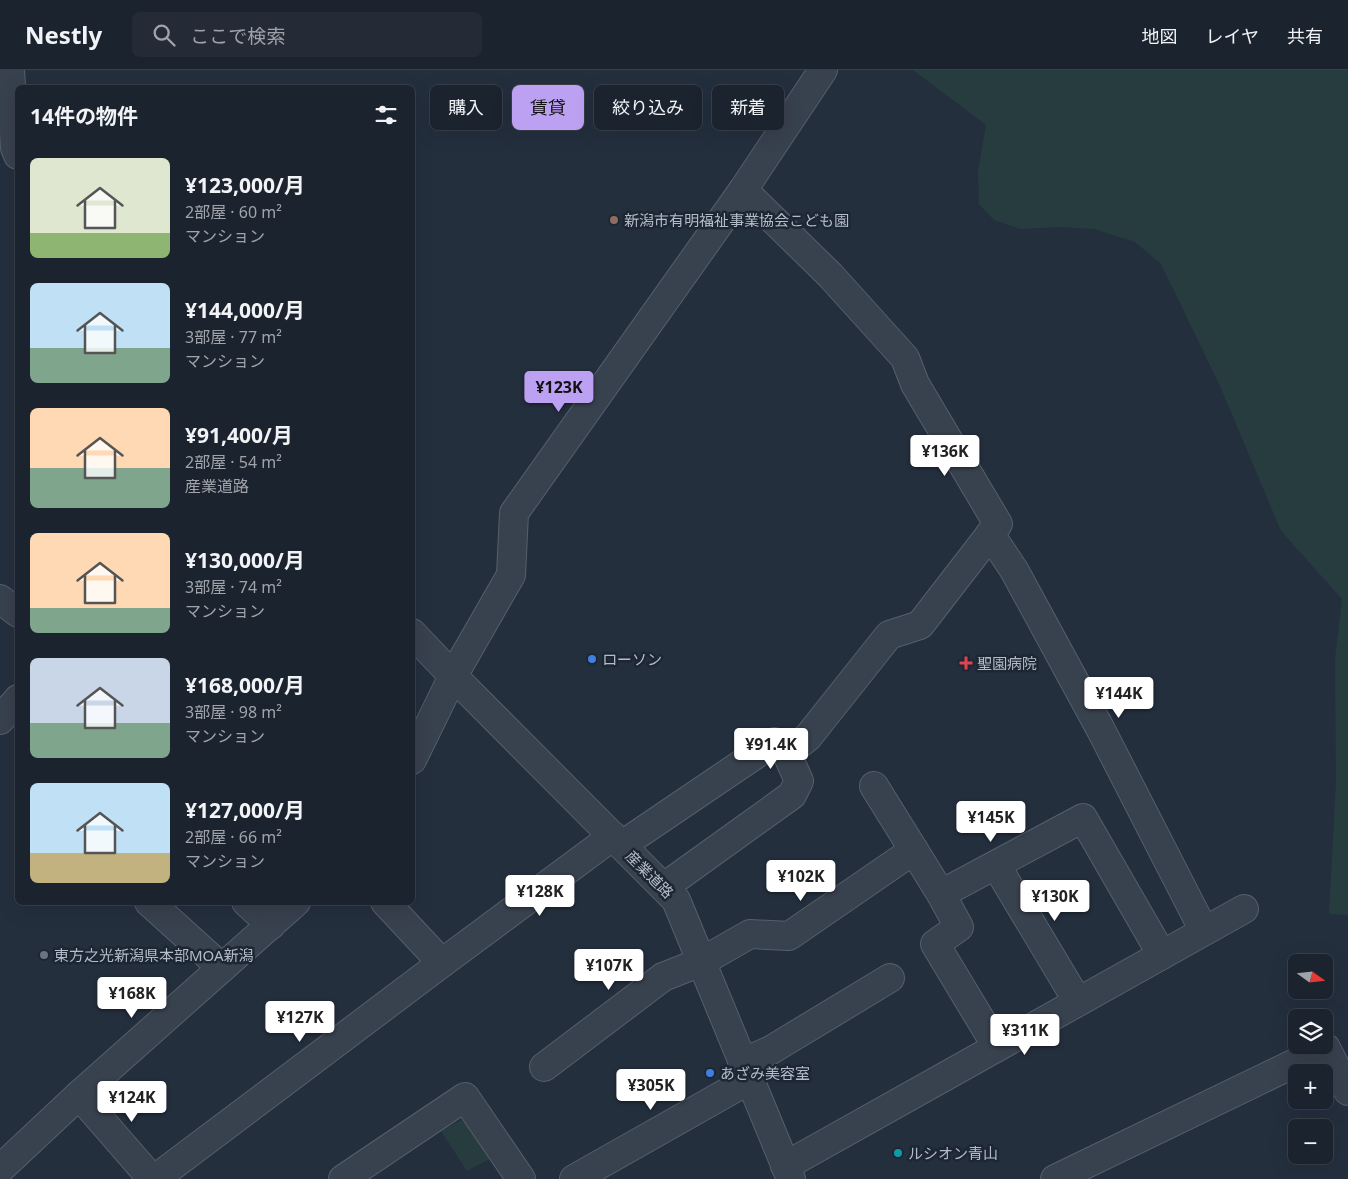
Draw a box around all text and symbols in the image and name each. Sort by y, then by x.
search box [132,12,482,57]
text: Nestly [25,18,102,51]
icon: search [150,21,178,49]
text: ここで検索 [190,23,285,49]
text: 地図 [1142,24,1178,48]
text: レイヤ [1206,24,1259,48]
text: 共有 [1287,24,1323,48]
chip: 購入 [430,85,502,130]
chip: 賃貸 [512,85,584,130]
chip: 絞り込み [594,85,702,130]
chip: 新着 [712,85,784,130]
icon: filters [372,101,400,129]
text: 14件の物件 [30,102,138,130]
text: ¥123,000/月 [185,171,305,199]
icon: home [70,178,130,238]
text: 2部屋 · 60 m² [185,201,282,223]
place label: 新潟市有明福祉事業協会こども園 [624,210,849,230]
marker: 新潟市有明福祉事業協会こども園 [608,214,620,226]
text: マンション [185,225,265,247]
text: ¥144,000/月 [185,296,305,324]
icon: home [70,303,130,363]
text: 3部屋 · 77 m² [185,326,282,348]
text: マンション [185,350,265,372]
pin: ¥123K [524,370,594,413]
text: ¥123K [535,376,583,398]
text: ¥91,400/月 [185,421,293,449]
icon: home [70,428,130,488]
pin: ¥136K [910,434,980,477]
text: ¥136K [921,440,969,462]
text: 2部屋 · 54 m² [185,451,282,473]
text: 産業道路 [185,475,249,497]
text: ¥130,000/月 [185,546,305,574]
icon: home [70,553,130,613]
text: 3部屋 · 74 m² [185,576,282,598]
text: マンション [185,600,265,622]
place label: ローソン [602,649,662,669]
marker: ローソン [586,653,598,665]
place label: 聖園病院 [977,653,1037,673]
marker: 聖園病院 [959,656,973,670]
text: ¥168,000/月 [185,671,305,699]
pin: ¥144K [1084,676,1154,719]
icon: home [70,678,130,738]
text: ¥144K [1095,682,1143,704]
text: 3部屋 · 98 m² [185,701,282,723]
text: マンション [185,725,265,747]
pin: ¥91.4K [730,728,812,770]
text: ¥91.4K [745,733,797,755]
text: ¥127,000/月 [185,796,305,824]
pin: ¥145K [956,800,1026,843]
icon: home [70,803,130,863]
text: ¥145K [967,806,1015,828]
text: 2部屋 · 66 m² [185,826,282,848]
street label: 産業道路 [622,846,678,902]
text: マンション [185,850,265,872]
pin: ¥102K [766,860,836,902]
text: ¥102K [777,865,825,887]
pin: ¥128K [505,874,575,917]
text: ¥128K [516,880,564,902]
pin: ¥130K [1020,880,1090,922]
text: ¥130K [1031,885,1079,907]
place label: 東方之光新潟県本部MOA新潟 [54,945,254,965]
pin: ¥107K [574,948,644,991]
marker: 東方之光新潟県本部MOA新潟 [38,949,50,961]
text: ¥107K [585,954,633,976]
north arrow [1288,954,1332,999]
map controls [1288,954,1333,1164]
pin: ¥168K [97,976,167,1019]
text: ¥168K [108,982,156,1004]
pin: ¥127K [265,1000,335,1043]
text: ¥127K [276,1006,324,1028]
button: layers [1288,1009,1333,1054]
pin: ¥311K [990,1014,1060,1056]
text: ¥311K [1001,1019,1049,1041]
place label: あざみ美容室 [720,1063,810,1083]
button: + [1288,1064,1333,1109]
marker: あざみ美容室 [704,1067,716,1079]
pin: ¥305K [616,1068,686,1111]
text: ¥305K [627,1074,675,1096]
pin: ¥124K [97,1080,167,1123]
text: ¥124K [108,1086,156,1108]
button: − [1288,1119,1333,1164]
place label: ルシオン青山 [908,1143,998,1163]
marker: ルシオン青山 [892,1147,904,1159]

